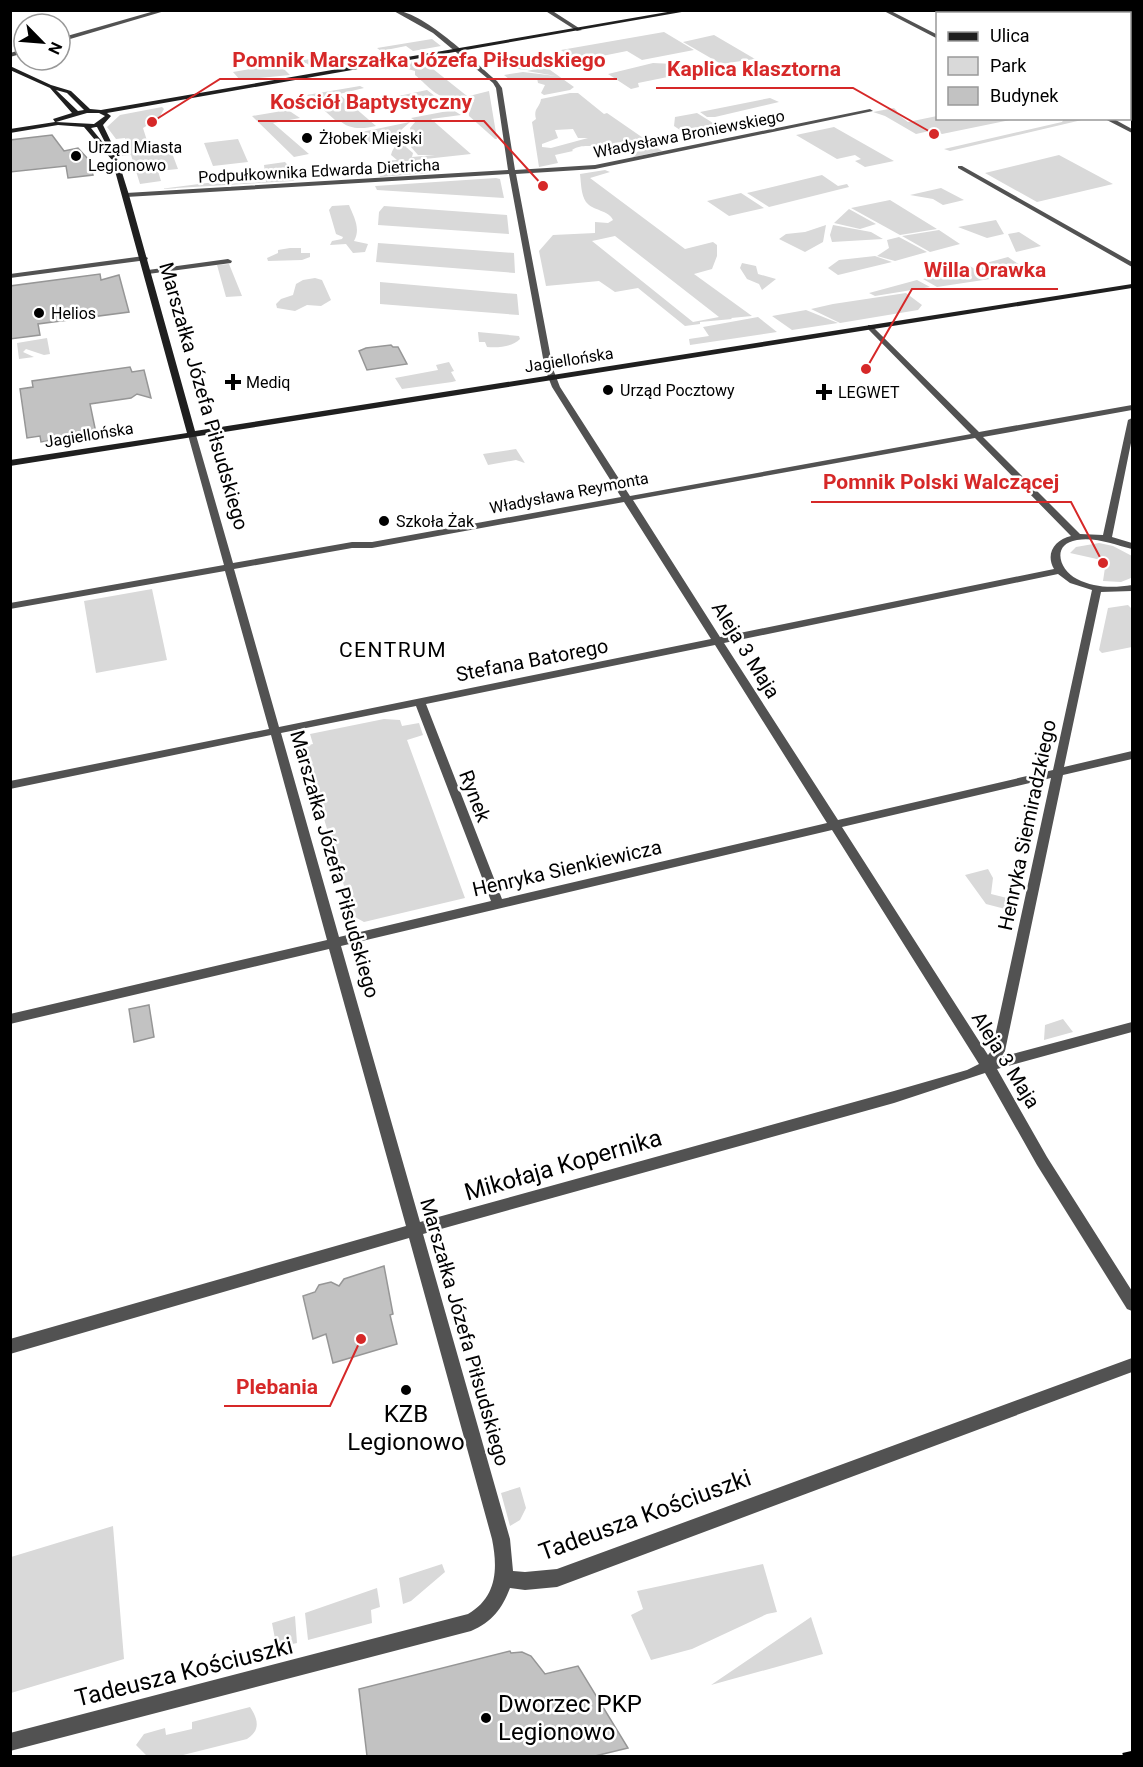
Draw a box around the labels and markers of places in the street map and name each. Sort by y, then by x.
callout: Pomnik Marszałka Józefa Piłsudskiego [220,40,617,79]
callout: Kaplica klasztorna [656,49,853,88]
callout: Kościół Baptystyczny [258,82,484,121]
place label: Żłobek Miejski [319,129,422,148]
marker: Żłobek Miejski [300,131,314,145]
place label: Urząd Miasta Legionowo [88,138,182,175]
marker: Urząd Miasta Legionowo [69,149,83,163]
callout: Willa Orawka [912,250,1058,289]
place label: Helios [51,304,96,323]
marker: Helios [32,306,46,320]
marker: Mediq [224,373,242,391]
place label: Mediq [246,373,290,392]
place label: Urząd Pocztowy [620,381,735,400]
marker: Urząd Pocztowy [601,383,615,397]
marker: LEGWET [815,383,833,401]
place label: LEGWET [838,383,900,402]
callout: Pomnik Polski Walczącej [811,463,1071,502]
place label: Szkoła Żak [396,512,475,531]
marker: Szkoła Żak [377,514,391,528]
callout: Plebania [224,1367,330,1406]
marker: KZB Legionowo [399,1383,413,1397]
place label: KZB Legionowo [347,1400,465,1456]
place label: Dworzec PKP Legionowo [498,1690,642,1746]
marker: Dworzec PKP Legionowo [479,1711,493,1725]

